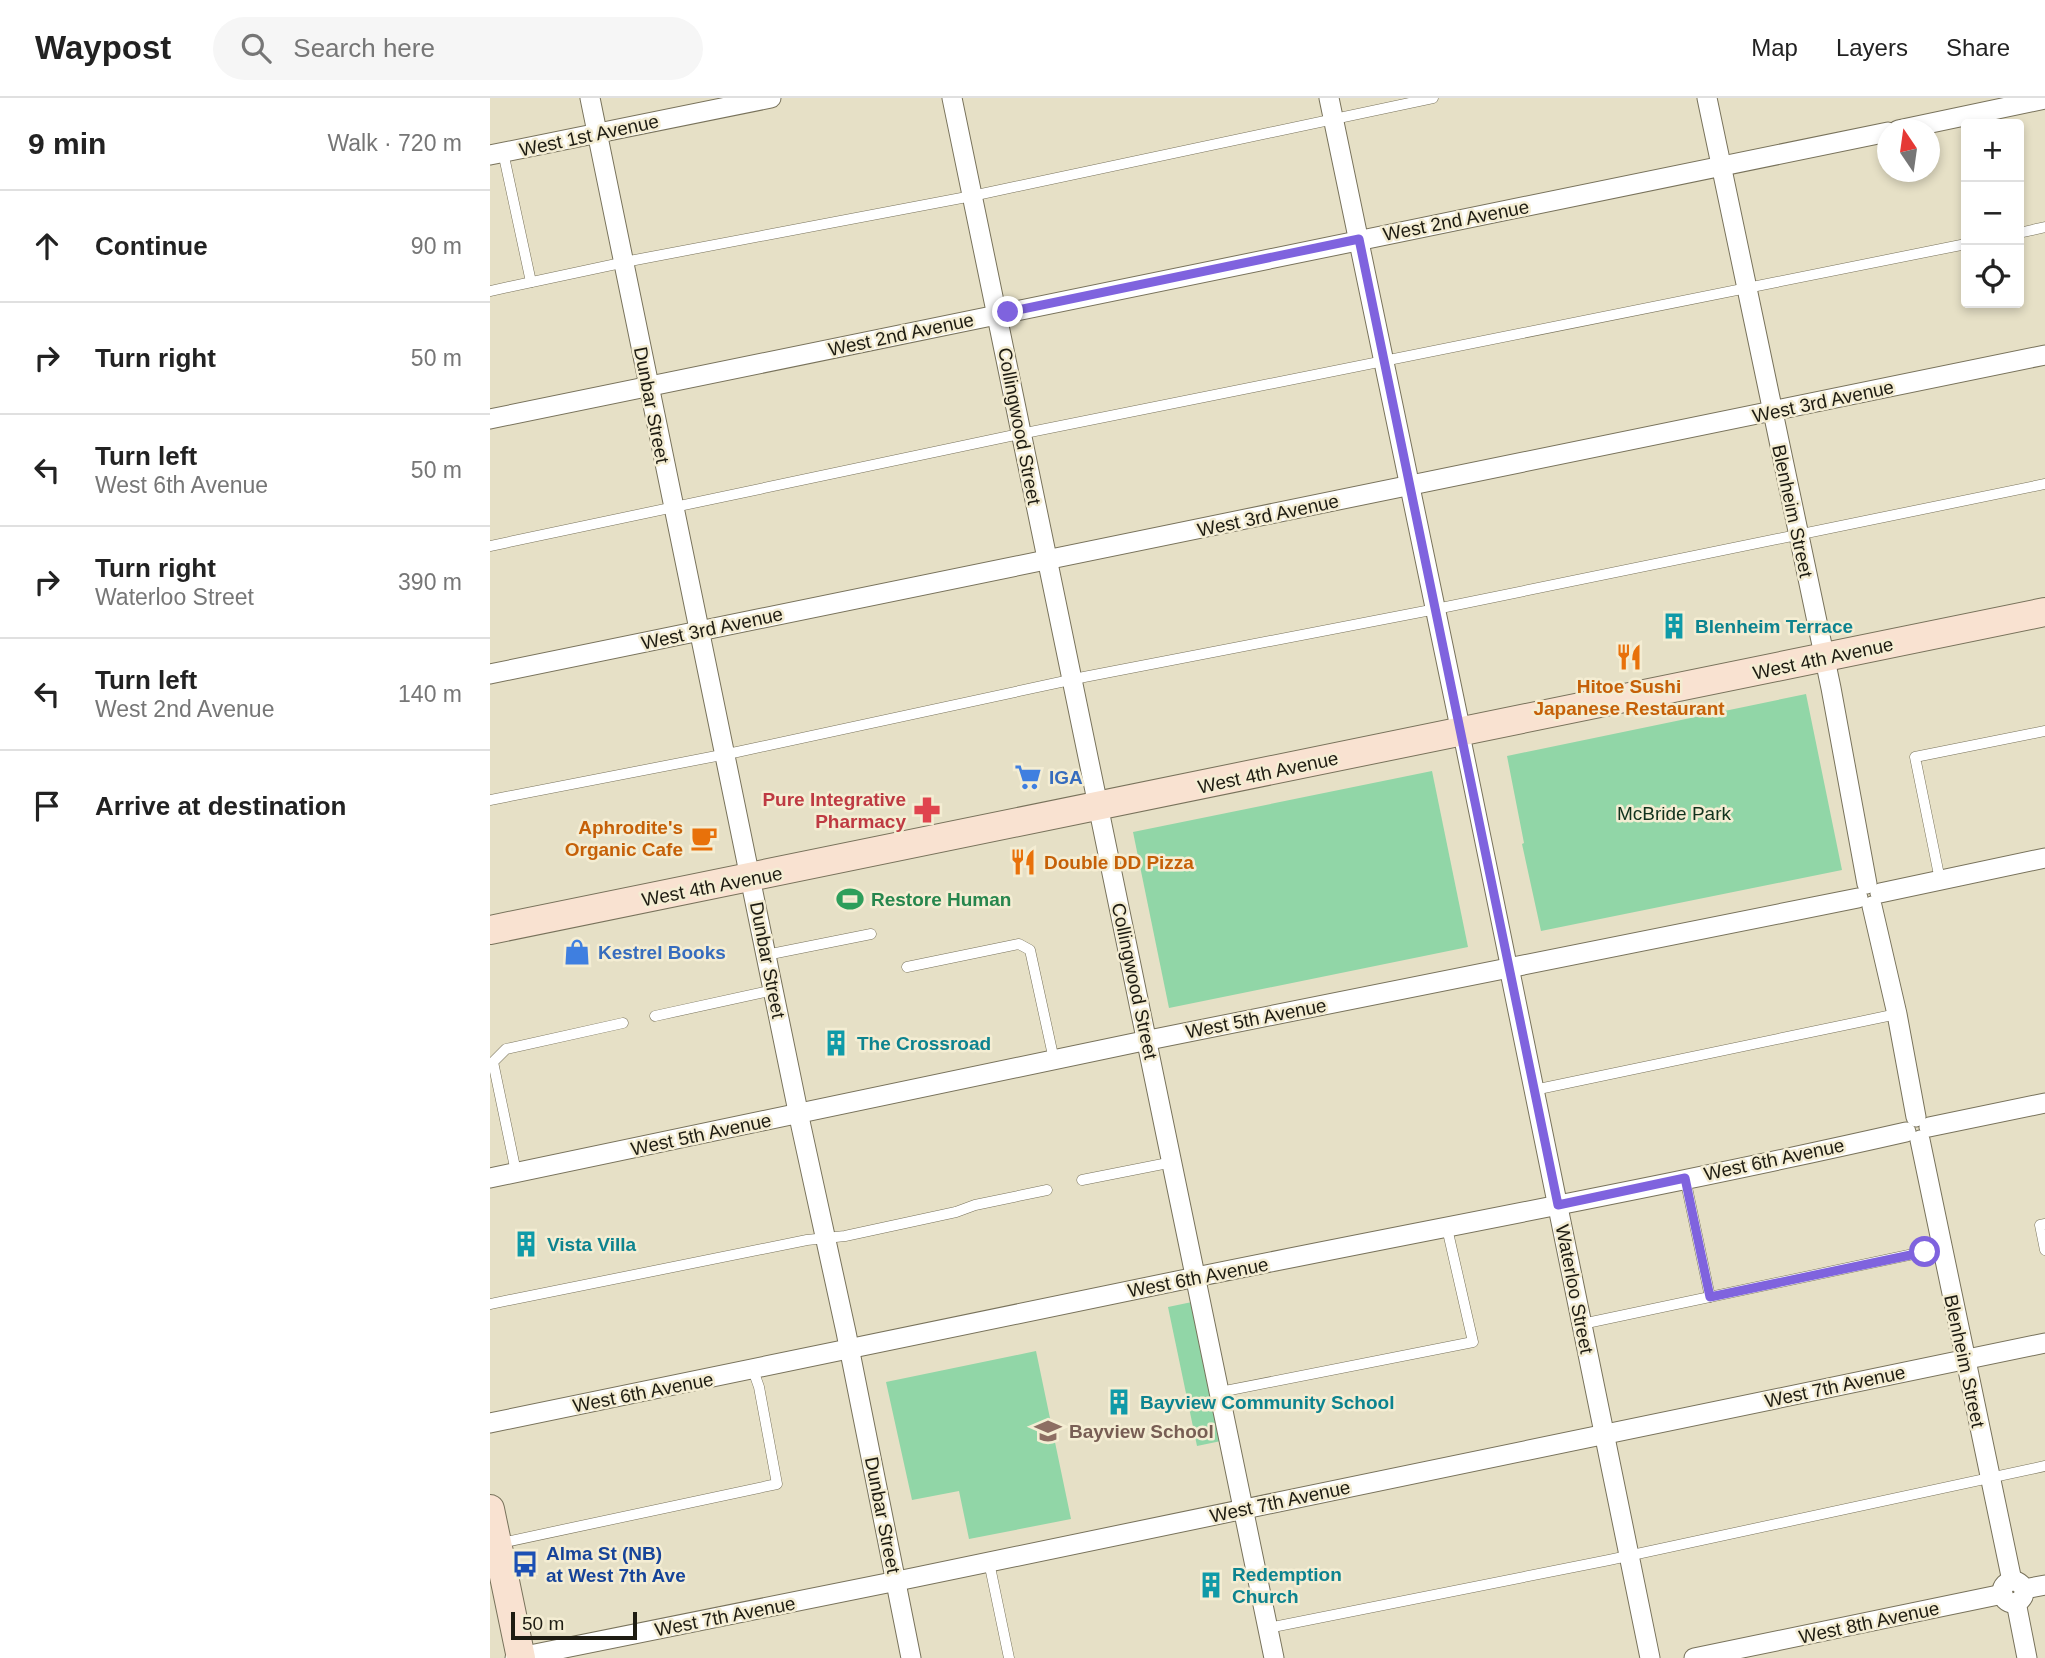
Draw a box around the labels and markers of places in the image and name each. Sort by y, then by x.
building icon: Blenheim Terrace [1659,611,1689,641]
place label: Blenheim Terrace [1695,616,1853,637]
restaurant icon: Hitoe Sushi Japanese Restaurant [1614,642,1644,672]
place label: Hitoe Sushi Japanese Restaurant [1533,676,1725,719]
supermarket icon: IGA [1013,762,1043,792]
place label: IGA [1049,767,1083,788]
place label: Pure Integrative Pharmacy [762,789,906,832]
pharmacy icon: Pure Integrative Pharmacy [912,795,942,825]
place label: Aphrodite's Organic Cafe [565,817,683,860]
cafe icon: Aphrodite's Organic Cafe [689,823,719,853]
restaurant icon: Double DD Pizza [1008,847,1038,877]
place label: Double DD Pizza [1044,852,1194,873]
sports icon: Restore Human [835,884,865,914]
place label: Restore Human [871,889,1011,910]
shop icon: Kestrel Books [562,937,592,967]
place label: Kestrel Books [598,942,726,963]
building icon: The Crossroad [821,1028,851,1058]
place label: The Crossroad [857,1033,991,1054]
building icon: Vista Villa [511,1229,541,1259]
place label: Vista Villa [547,1234,637,1255]
building icon: Bayview Community School [1104,1387,1134,1417]
place label: Bayview Community School [1140,1392,1394,1413]
school or university icon: Bayview School [1033,1416,1063,1446]
place label: Bayview School [1069,1421,1214,1442]
place label: Alma St (NB) at West 7th Ave [546,1543,686,1586]
bus stop icon: Alma St (NB) at West 7th Ave [510,1549,540,1579]
place label: Redemption Church [1232,1564,1342,1607]
building icon: Redemption Church [1196,1570,1226,1600]

